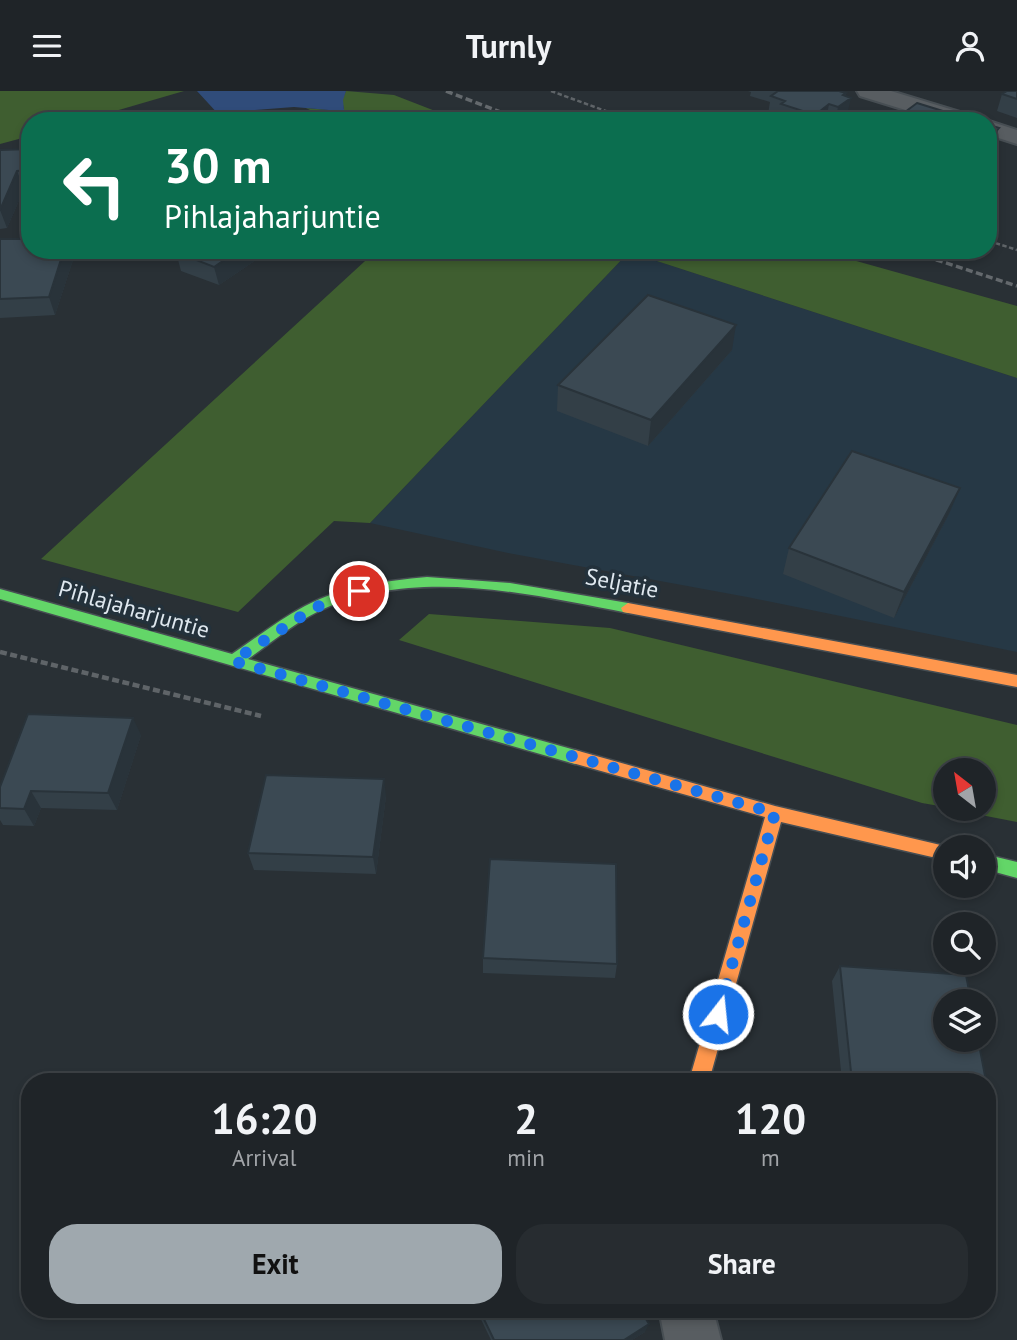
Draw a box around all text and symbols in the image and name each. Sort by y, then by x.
text: Turnly [466,25,551,67]
icon: menu [28,27,66,65]
icon: person [951,27,989,65]
text: 30 m [164,133,271,197]
icon: left [49,140,140,231]
text: Pihlajaharjuntie [164,195,381,237]
pin [329,561,389,621]
street label: Seljatie [583,561,661,604]
icon: arrive [340,572,378,610]
street label: Pihlajaharjuntie [55,573,213,644]
north arrow [933,758,996,821]
map controls [933,758,996,1052]
button: sound [933,835,996,898]
button: search [933,912,996,975]
position arrow [681,977,755,1051]
button: layers [933,989,996,1052]
text: 16:20 [211,1091,317,1146]
text: 2 [514,1091,538,1146]
text: 120 [735,1091,806,1146]
text: Arrival [232,1143,296,1172]
text: min [507,1143,545,1172]
text: m [761,1143,780,1172]
button: Exit [49,1224,502,1304]
button: Share [516,1224,968,1304]

